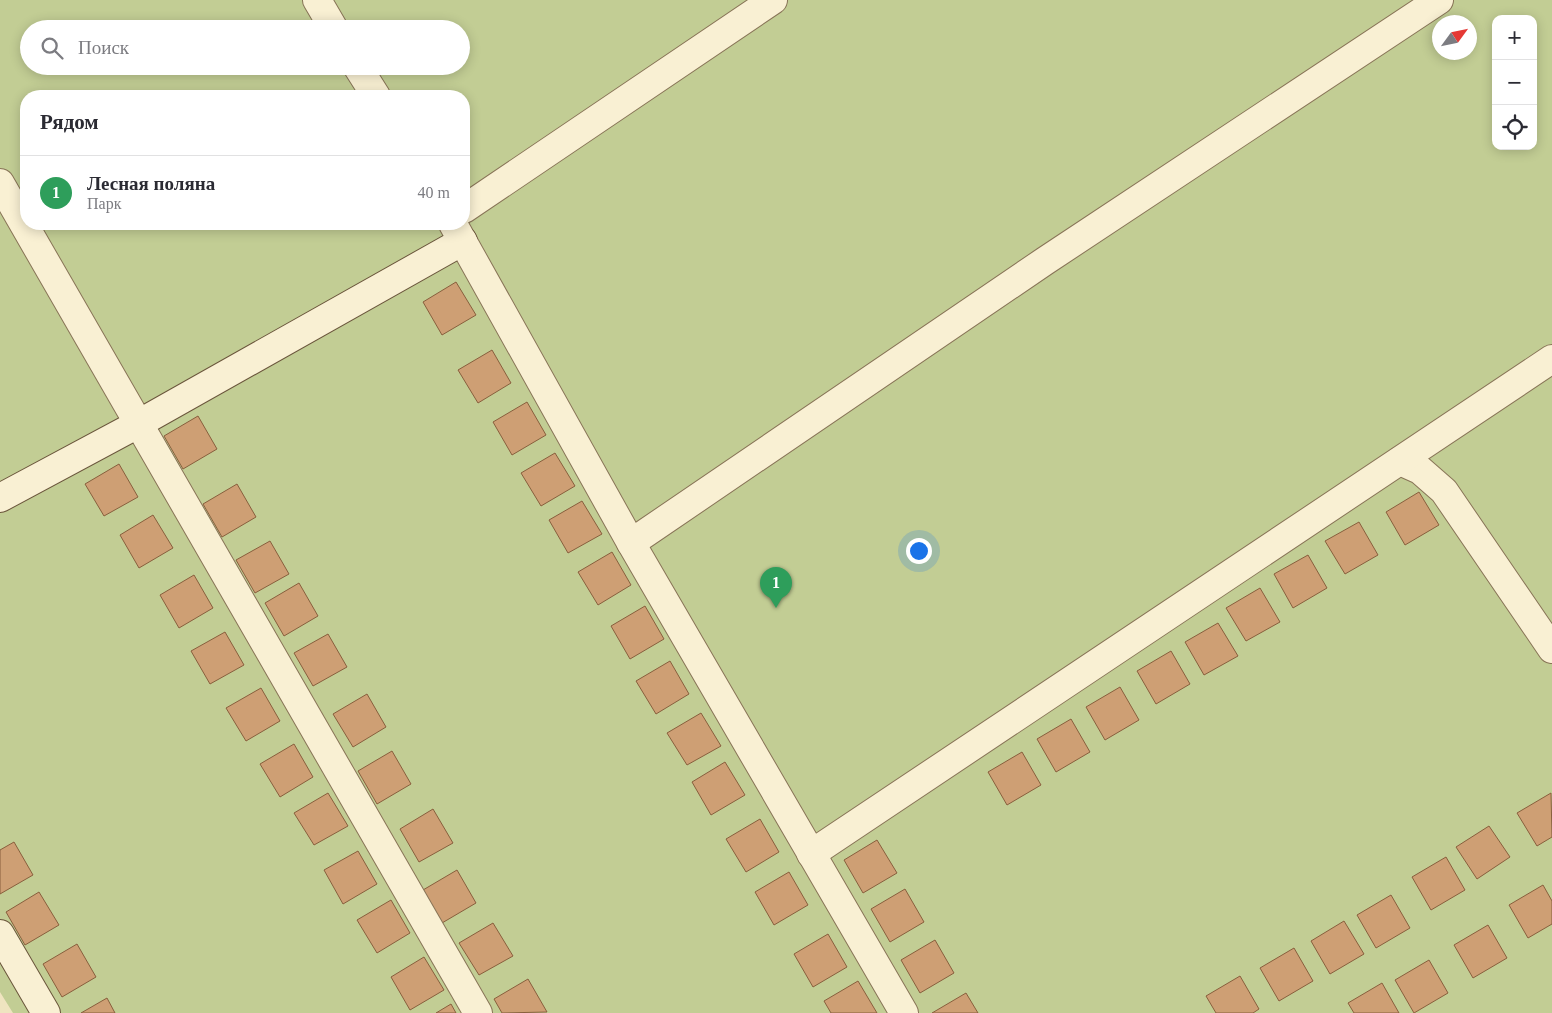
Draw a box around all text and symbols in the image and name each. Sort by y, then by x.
north arrow [1432,15,1477,60]
map controls [1492,15,1537,150]
button: + [1492,15,1537,60]
search box [20,20,470,75]
icon: search [38,34,66,62]
text: Поиск [78,37,129,58]
button: − [1492,60,1537,105]
button: locate [1492,105,1537,150]
text: Рядом [40,110,99,134]
text: Лесная поляна [87,173,215,194]
text: 1 [52,184,60,201]
text: 40 m [418,184,450,201]
text: Парк [87,195,121,212]
your location [906,538,932,564]
pin: 1 [760,567,792,608]

